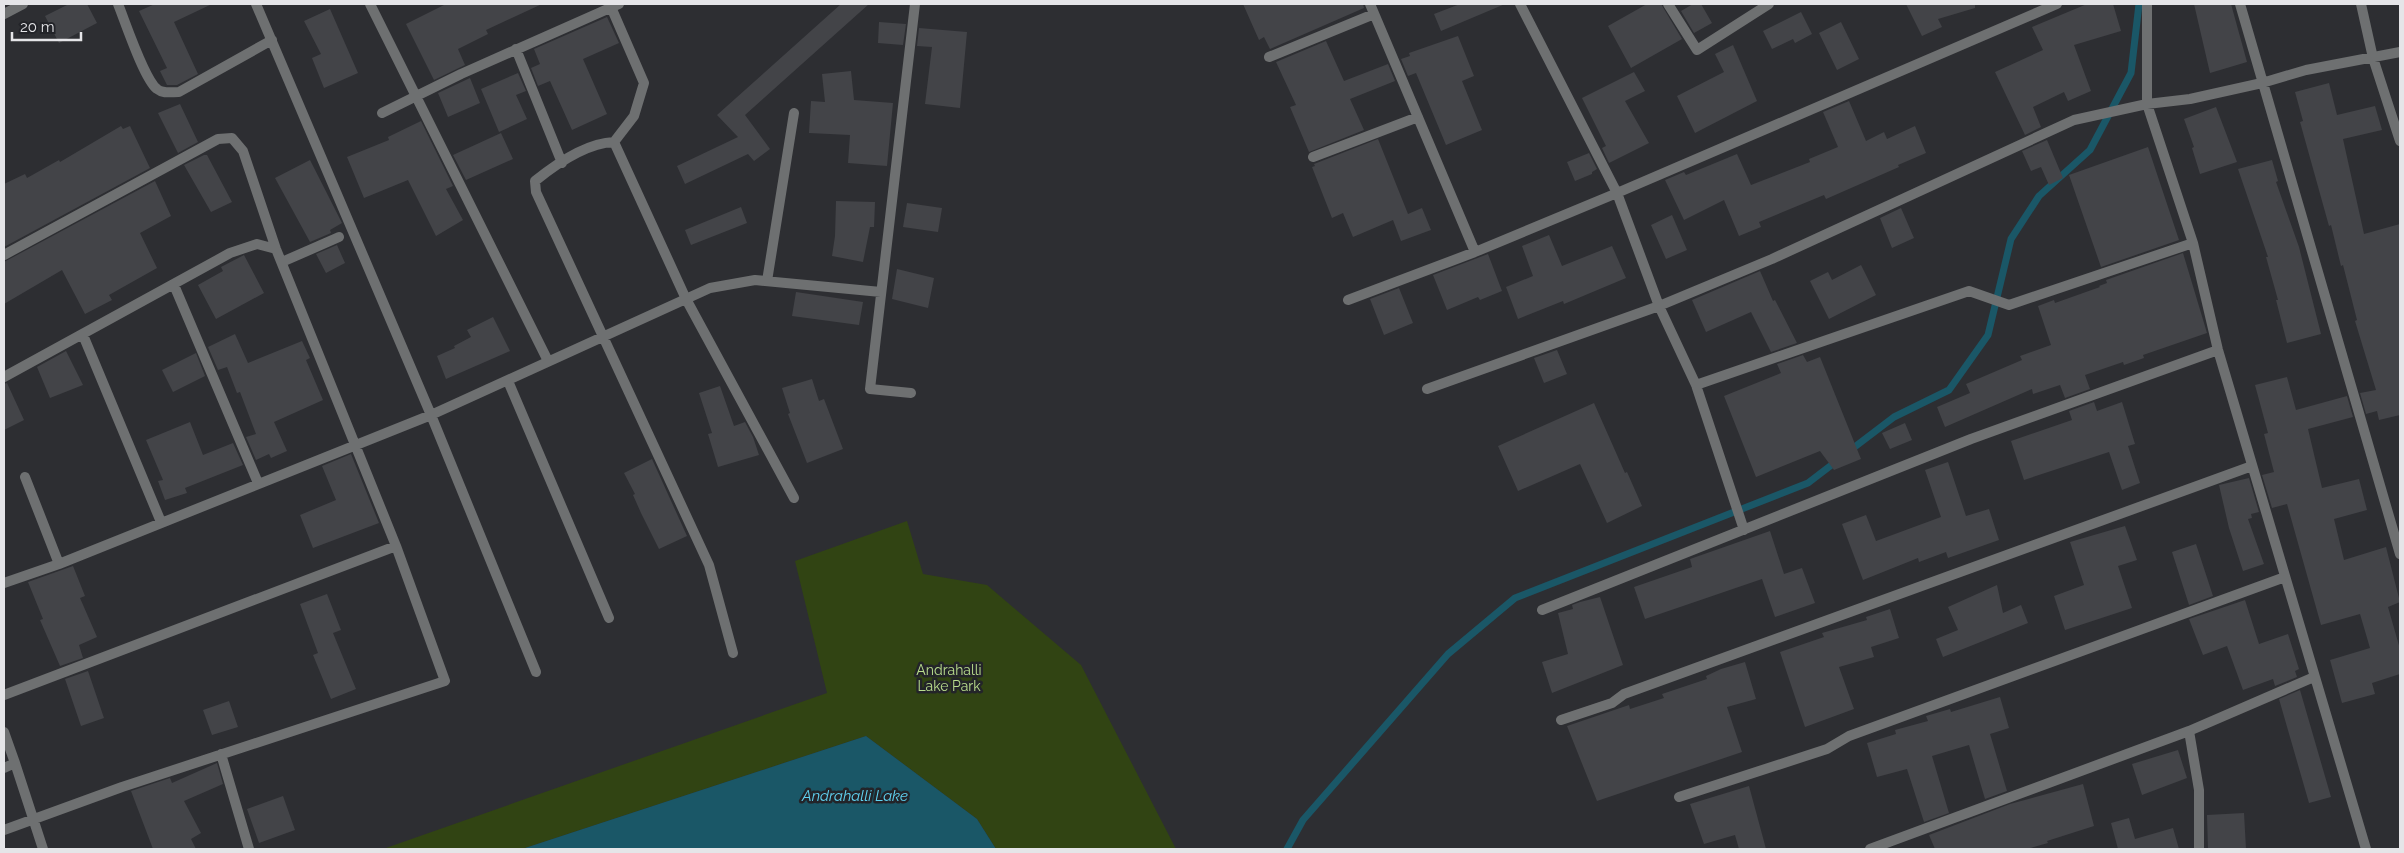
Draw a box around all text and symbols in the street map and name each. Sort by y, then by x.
scale bar [12,10,81,42]
text: 20 m [20,18,55,36]
park label: Andrahalli Lake Park [916,662,982,694]
water label: Andrahalli Lake [801,787,908,805]

